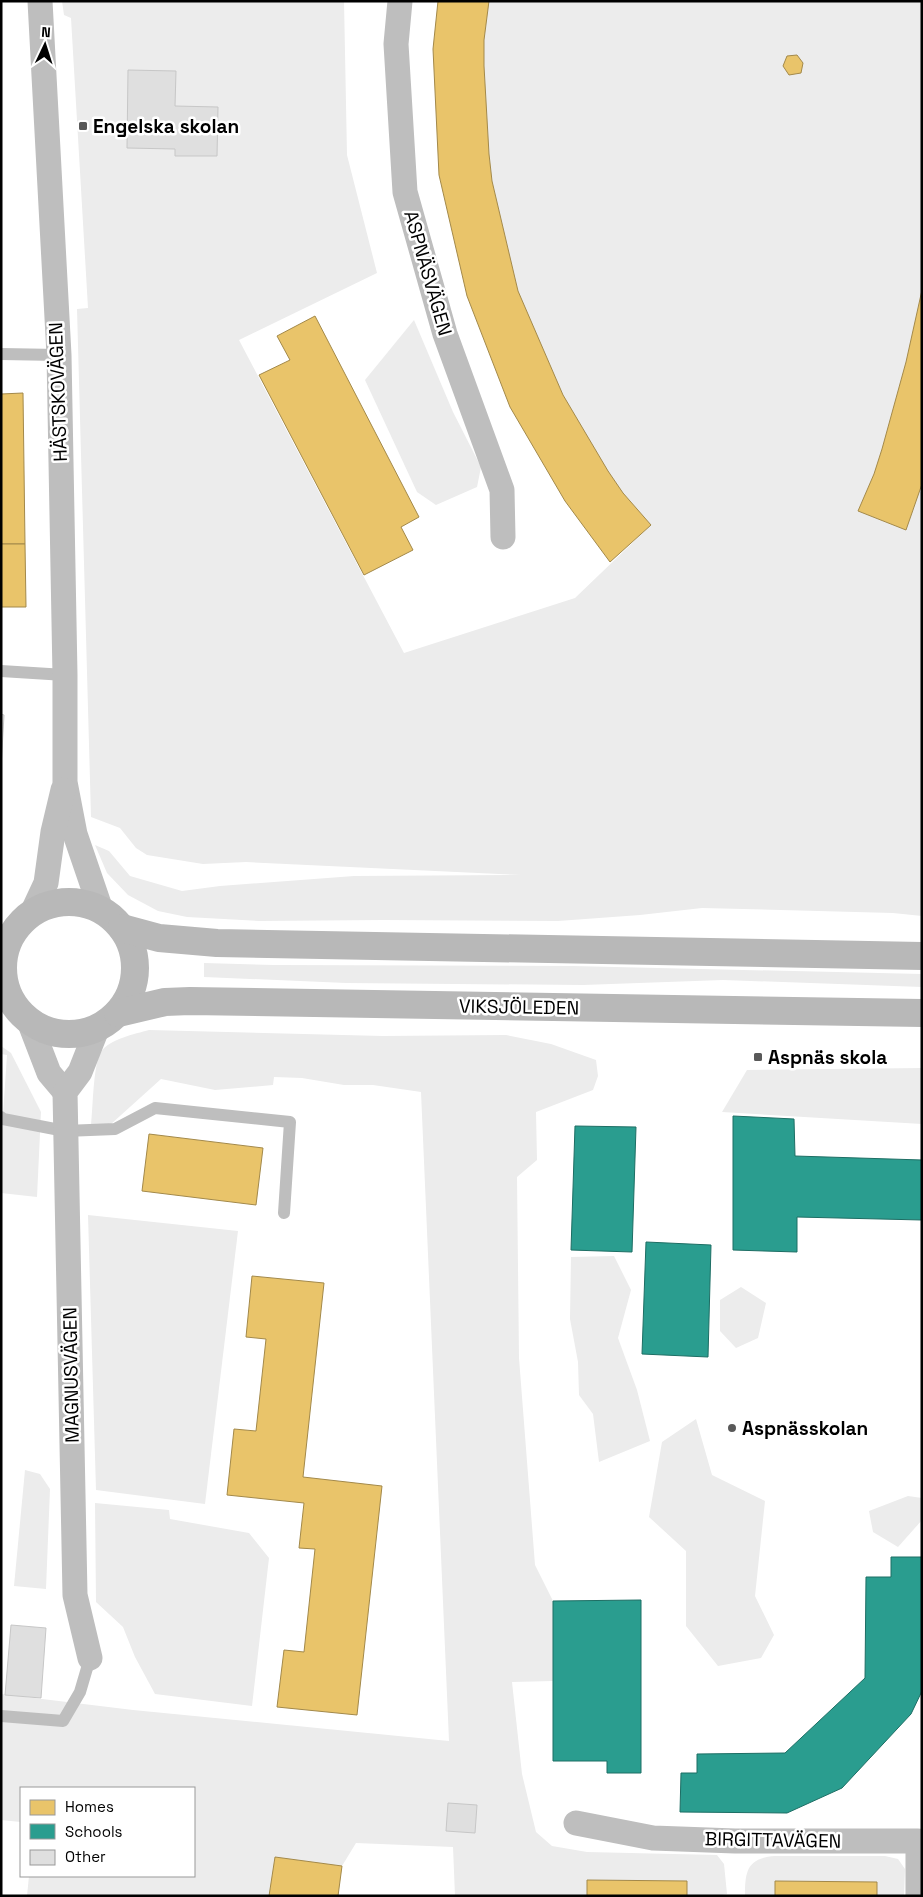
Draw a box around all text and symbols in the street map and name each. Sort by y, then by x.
north arrow [20,20,70,70]
text: N [41,23,51,41]
place label: Engelska skolan [93,114,239,139]
marker: Engelska skolan [77,120,89,132]
street label: ASPNÄSVÄGEN [398,207,458,339]
street label: HÄSTSKOVÄGEN [43,322,73,462]
street label: VIKSJÖLEDEN [459,993,579,1021]
place label: Aspnäs skola [768,1045,887,1070]
marker: Aspnäs skola [752,1051,764,1063]
street label: MAGNUSVÄGEN [57,1307,85,1443]
place label: Aspnässkolan [742,1416,868,1441]
marker: Aspnässkolan [726,1422,738,1434]
legend [20,1787,195,1877]
text: Homes [65,1797,114,1816]
text: Schools [65,1822,123,1841]
street label: BIRGITTAVÄGEN [704,1826,842,1854]
text: Other [65,1847,106,1866]

